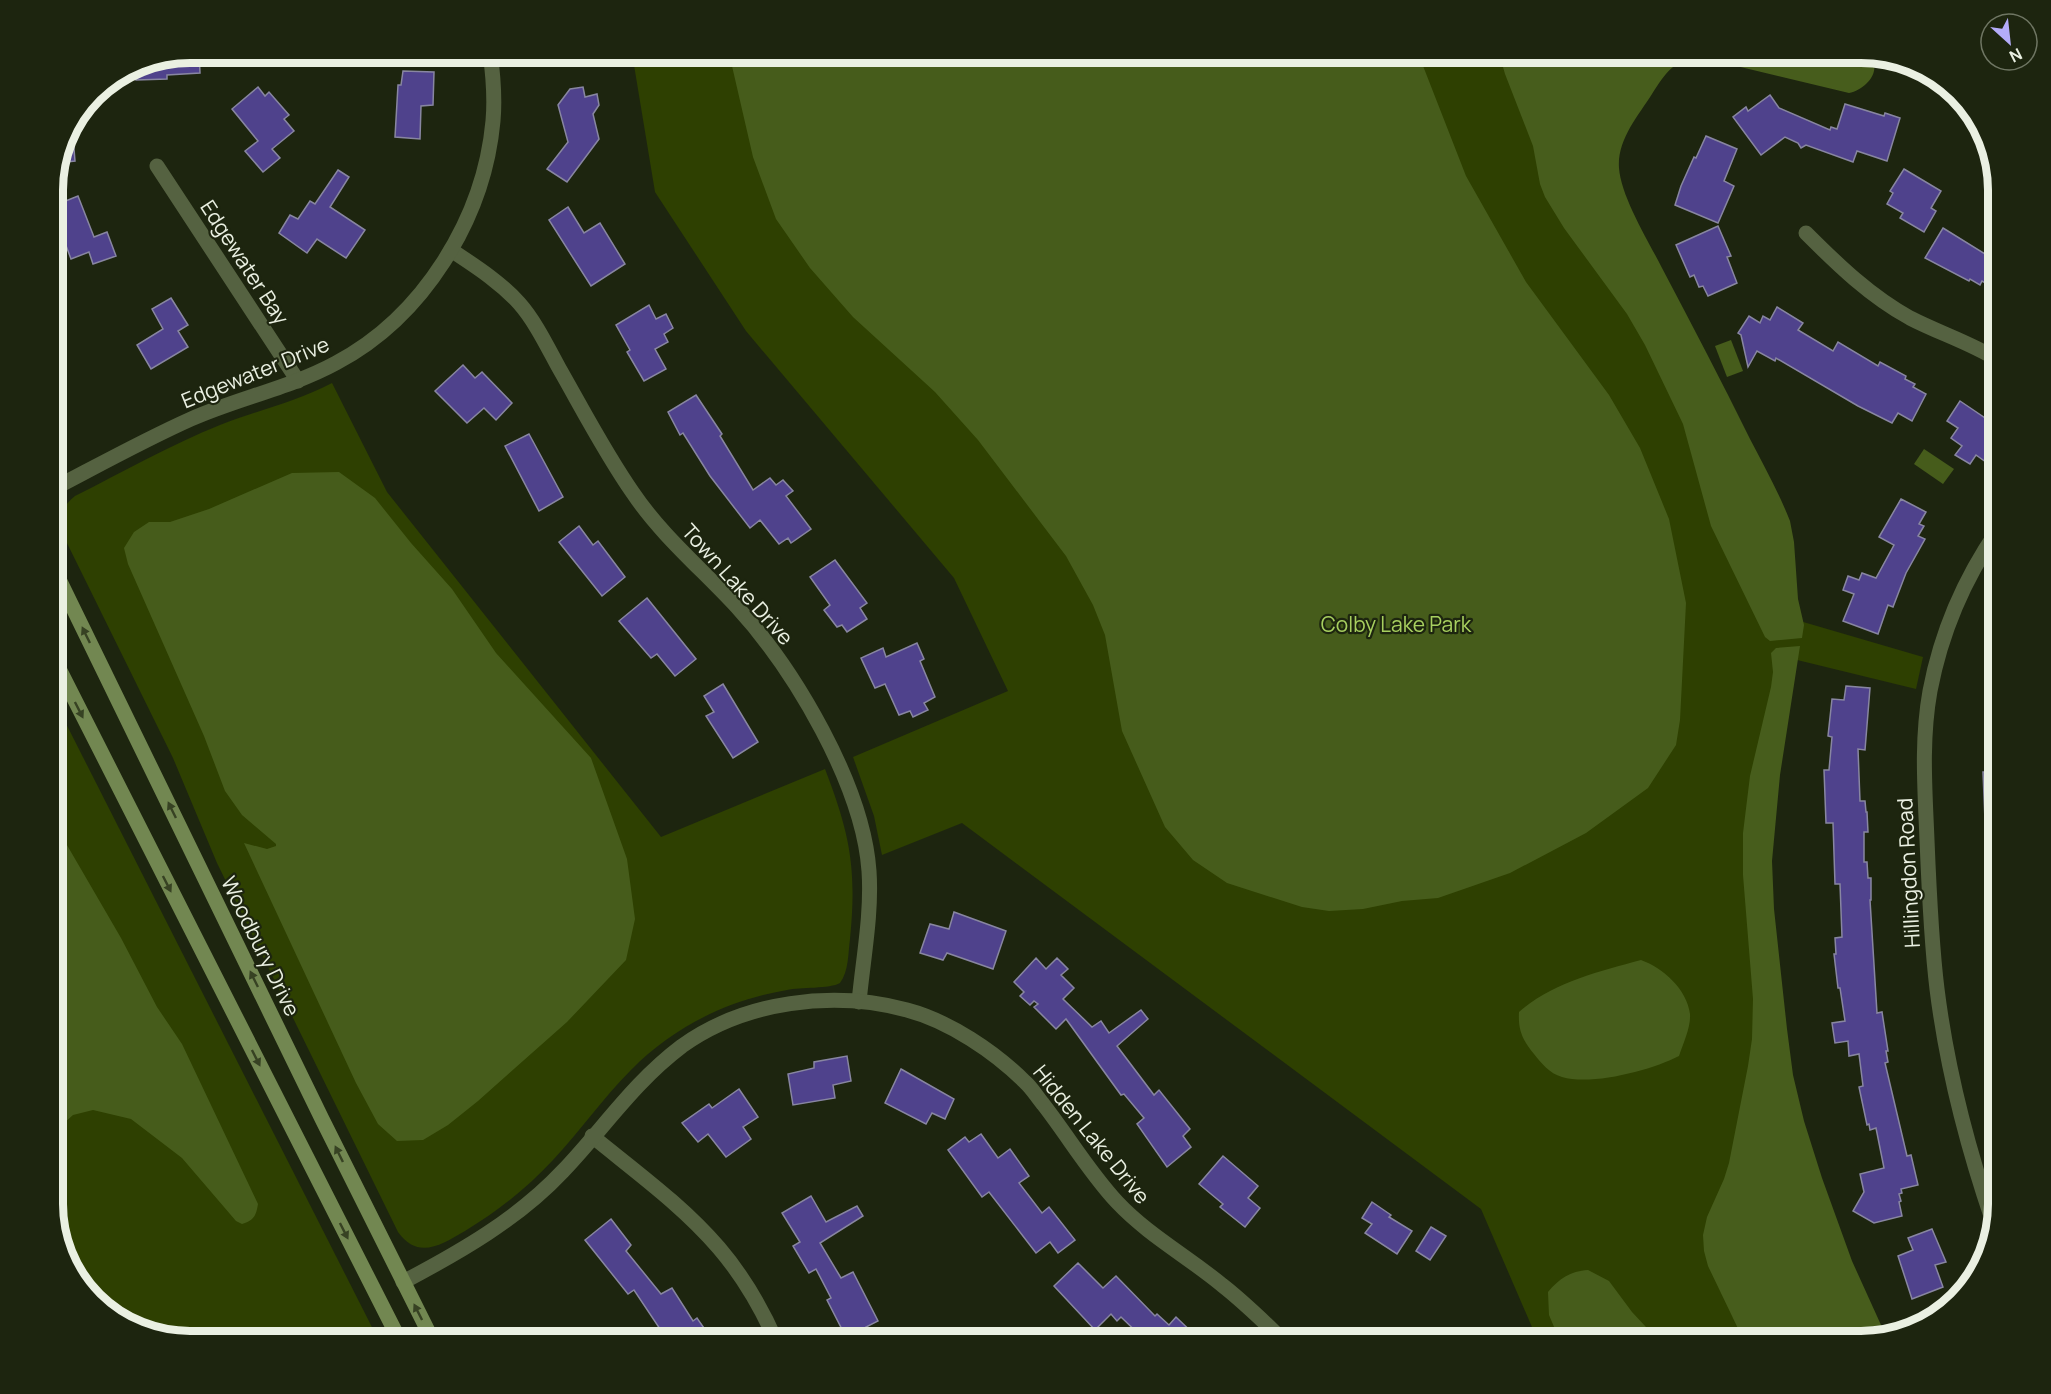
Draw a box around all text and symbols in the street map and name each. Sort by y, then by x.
north arrow [1979,12,2039,72]
text: N [2006,43,2026,68]
street label: Edgewater Bay [194,194,296,330]
street label: Edgewater Drive [177,330,333,414]
street label: Town Lake Drive [676,517,800,651]
park label: Colby Lake Park [1321,610,1472,638]
one-way arrow [82,627,91,644]
one-way arrow [74,701,84,718]
street label: Hillingdon Road [1890,797,1926,949]
one-way arrow [167,802,177,819]
street label: Woodbury Drive [215,871,307,1021]
one-way arrow [163,875,172,892]
one-way arrow [249,970,258,987]
one-way arrow [251,1049,260,1066]
street label: Hidden Lake Drive [1027,1059,1157,1209]
one-way arrow [334,1146,344,1163]
one-way arrow [339,1223,349,1240]
one-way arrow [413,1303,422,1320]

